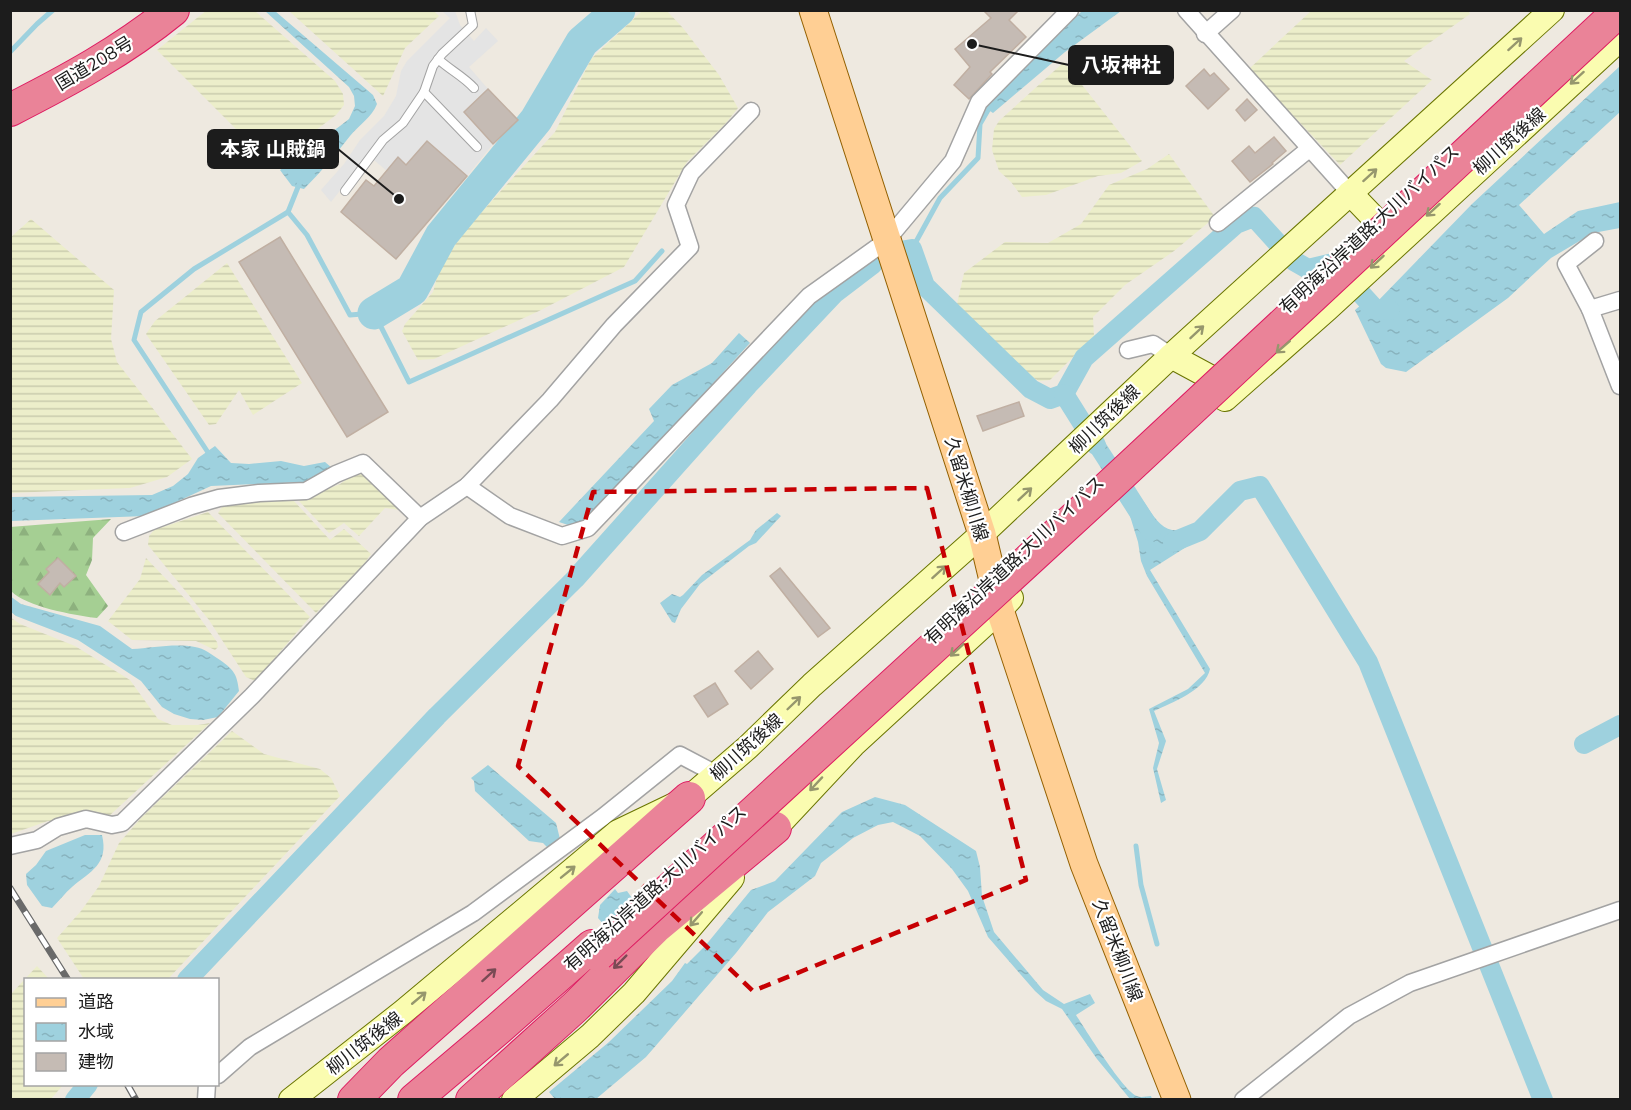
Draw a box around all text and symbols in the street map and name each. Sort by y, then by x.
street label: 国道208号 [51,31,137,95]
one-way arrow [1507,37,1522,51]
callout: 八坂神社 [1069,46,1173,84]
text: 八坂神社 [1081,52,1161,77]
one-way arrow [1570,71,1585,85]
street label: 柳川筑後線 [1468,102,1550,180]
callout: 本家 山賊鍋 [208,130,338,168]
text: 本家 山賊鍋 [220,136,326,161]
street label: 有明海沿岸道路;大川バイパス [1274,140,1464,318]
one-way arrow [1362,168,1377,182]
one-way arrow [1426,203,1441,217]
one-way arrow [1370,255,1385,269]
one-way arrow [1189,325,1204,339]
one-way arrow [1275,341,1291,354]
street label: 柳川筑後線 [1064,379,1144,459]
street label: 久留米柳川線 [940,434,994,544]
street label: 有明海沿岸道路;大川バイパス [919,471,1109,649]
one-way arrow [1017,487,1032,502]
one-way arrow [931,565,946,579]
one-way arrow [949,642,964,657]
one-way arrow [786,695,801,710]
street label: 柳川筑後線 [705,708,787,786]
one-way arrow [809,777,823,792]
street label: 有明海沿岸道路;大川バイパス [559,800,751,976]
one-way arrow [560,866,576,879]
street label: 久留米柳川線 [1088,895,1148,1005]
one-way arrow [689,911,703,926]
one-way arrow [613,955,628,970]
one-way arrow [481,968,496,982]
legend [24,978,219,1086]
text: 道路 [78,990,114,1013]
one-way arrow [411,991,426,1005]
street label: 柳川筑後線 [321,1006,407,1080]
text: 水域 [78,1020,114,1043]
text: 建物 [78,1050,114,1073]
one-way arrow [554,1053,569,1067]

